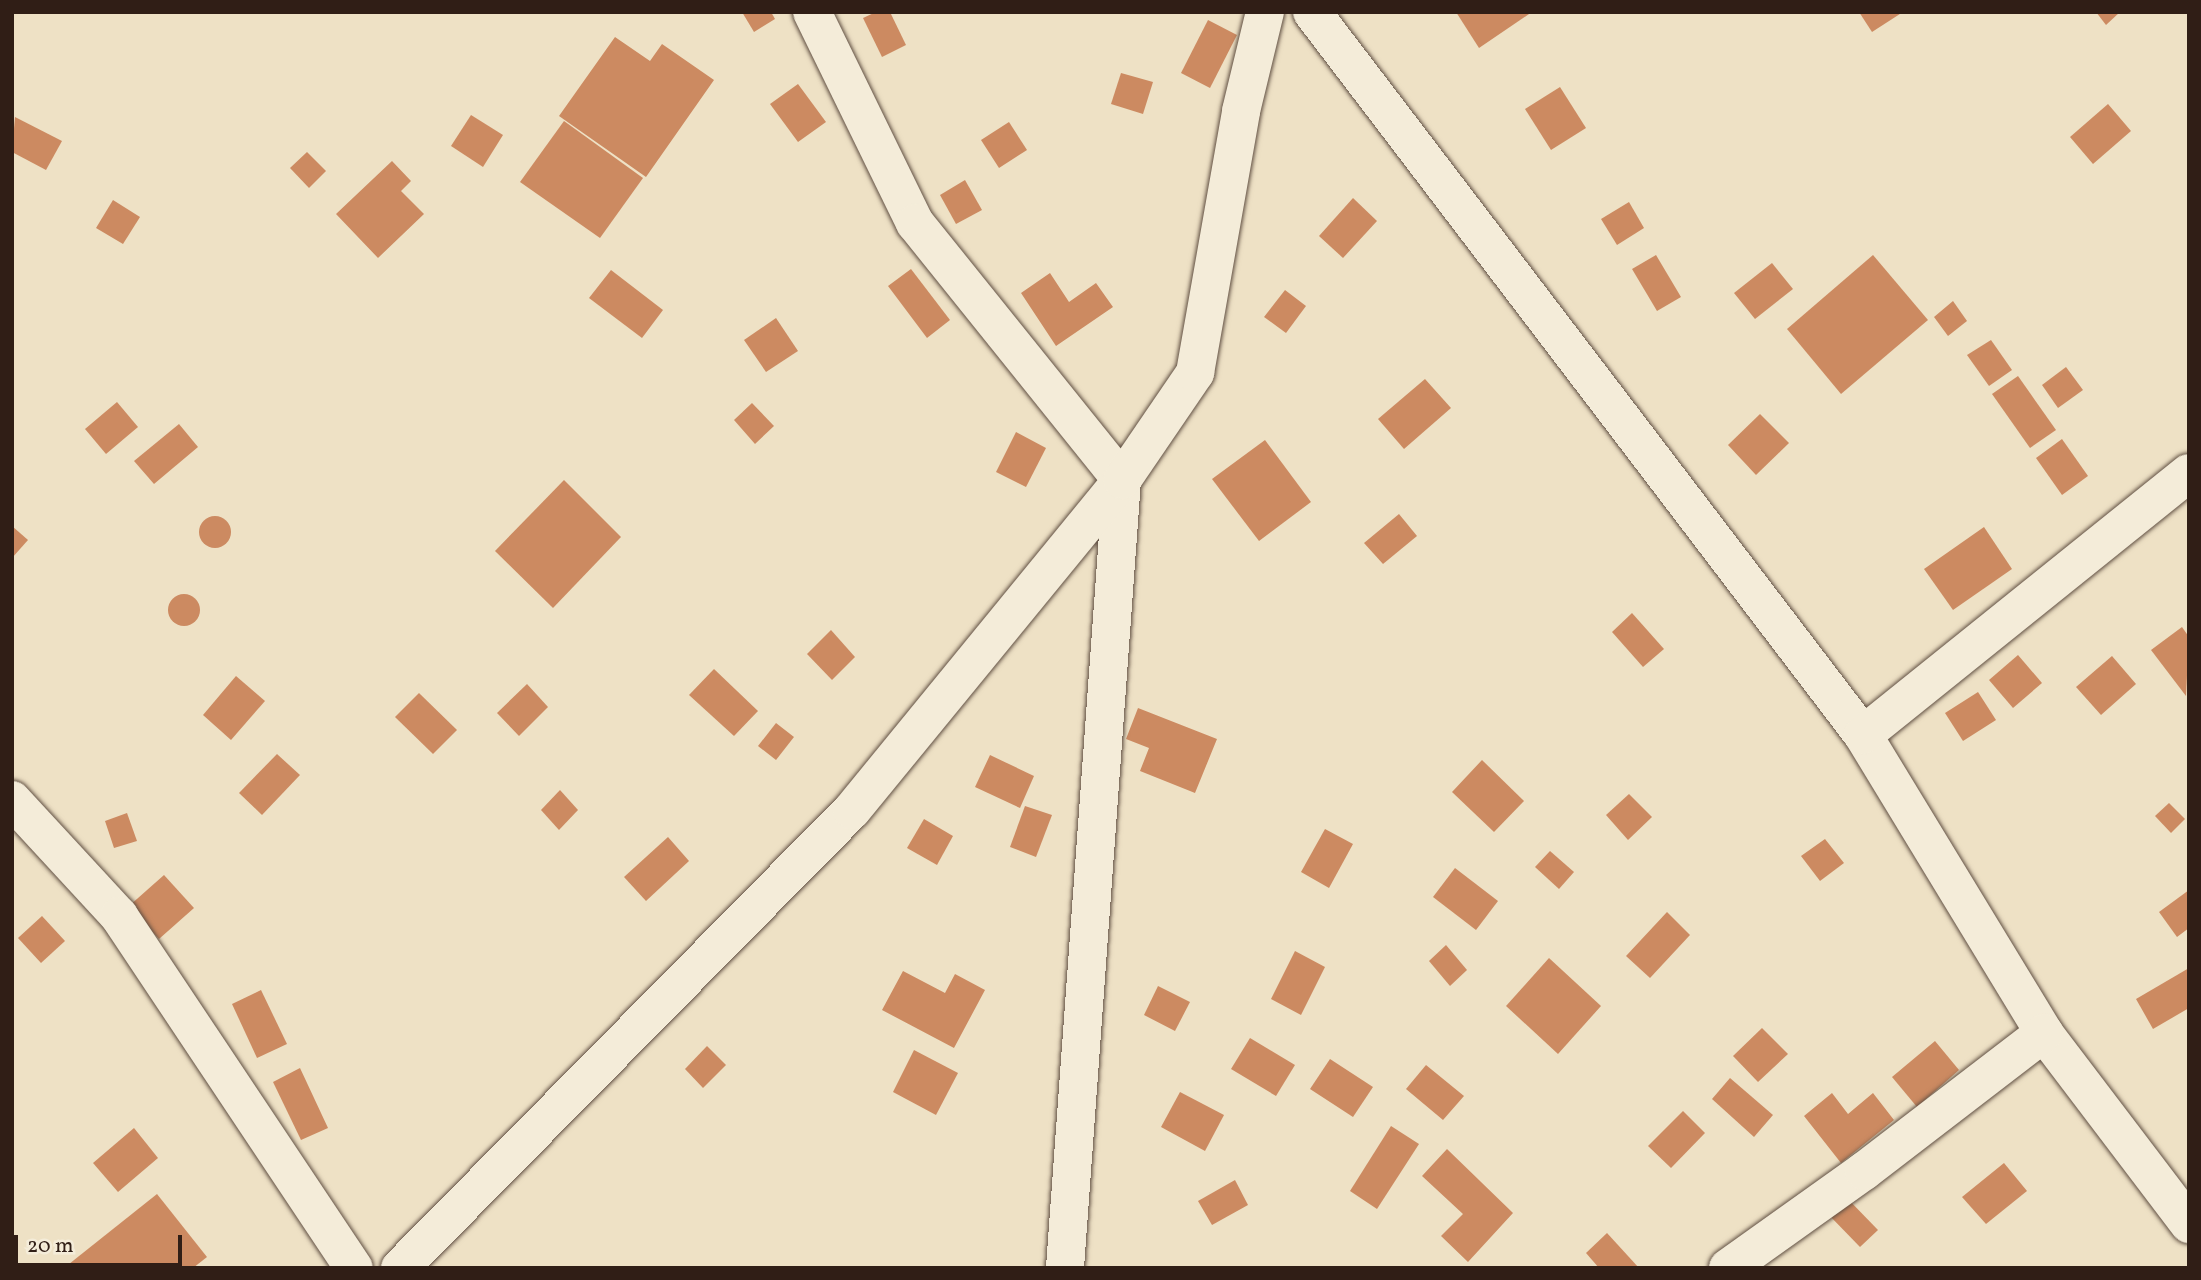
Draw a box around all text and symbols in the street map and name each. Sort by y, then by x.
scale bar [18,1220,186,1264]
text: 20 m [27,1232,73,1261]

